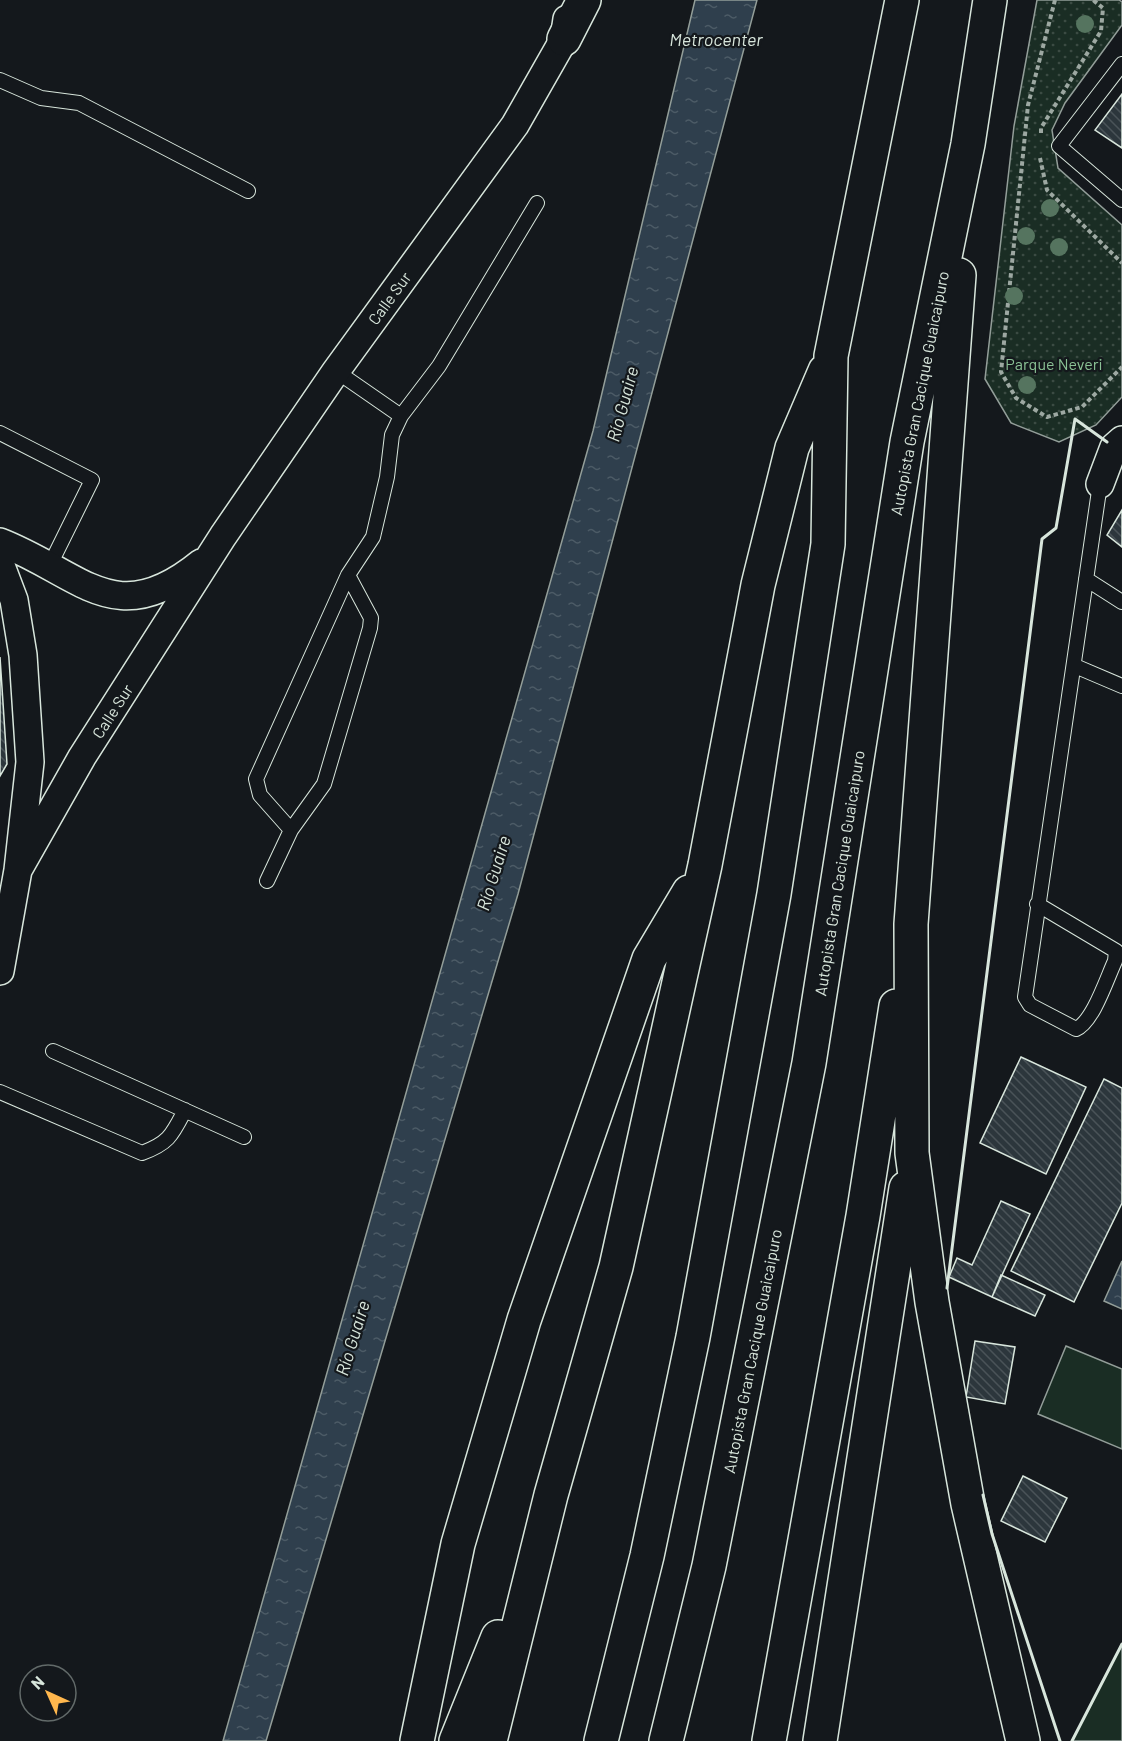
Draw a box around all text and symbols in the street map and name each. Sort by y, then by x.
water label: Metrocenter [669,28,763,50]
street label: Calle Sur [364,268,415,328]
street label: Autopista Gran Cacique Guaicaipuro [886,269,952,517]
park label: Parque Neveri [1005,354,1103,373]
water label: Río Guaire [601,364,643,444]
street label: Calle Sur [88,680,137,742]
street label: Autopista Gran Cacique Guaicaipuro [810,749,868,997]
water label: Río Guaire [471,833,515,913]
street label: Autopista Gran Cacique Guaicaipuro [719,1227,785,1475]
water label: Río Guaire [330,1298,374,1378]
north arrow [18,1663,78,1723]
text: N [27,1672,48,1693]

